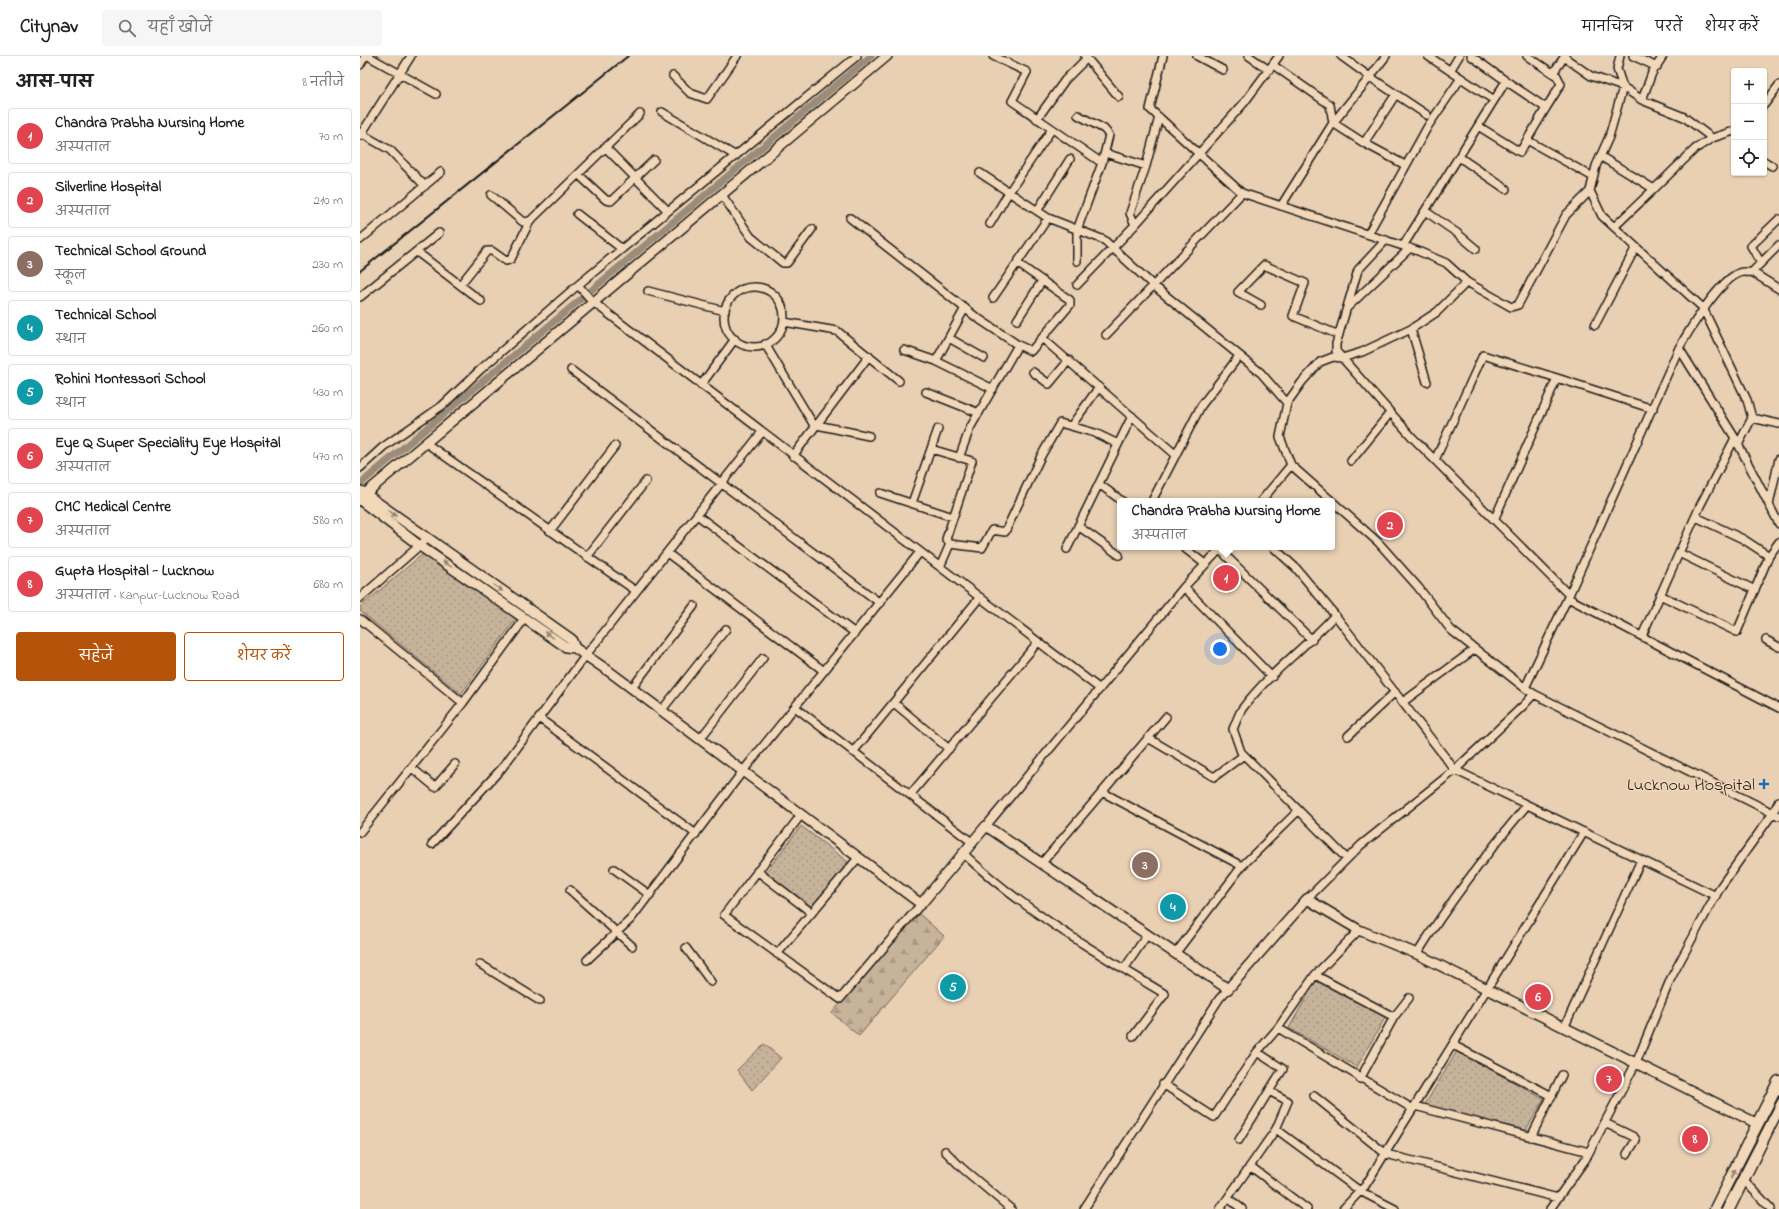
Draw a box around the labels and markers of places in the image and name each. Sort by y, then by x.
pin: 2 [1377,510,1403,540]
pin: 1 [1213,563,1239,593]
place label: Lucknow Hospital [1627,773,1755,799]
marker: Lucknow Hospital [1758,778,1770,790]
pin: 3 [1132,850,1158,880]
pin: 4 [1160,892,1186,922]
pin: 5 [940,972,966,1002]
pin: 6 [1525,982,1551,1012]
pin: 7 [1596,1064,1622,1094]
pin: 8 [1682,1124,1708,1154]

